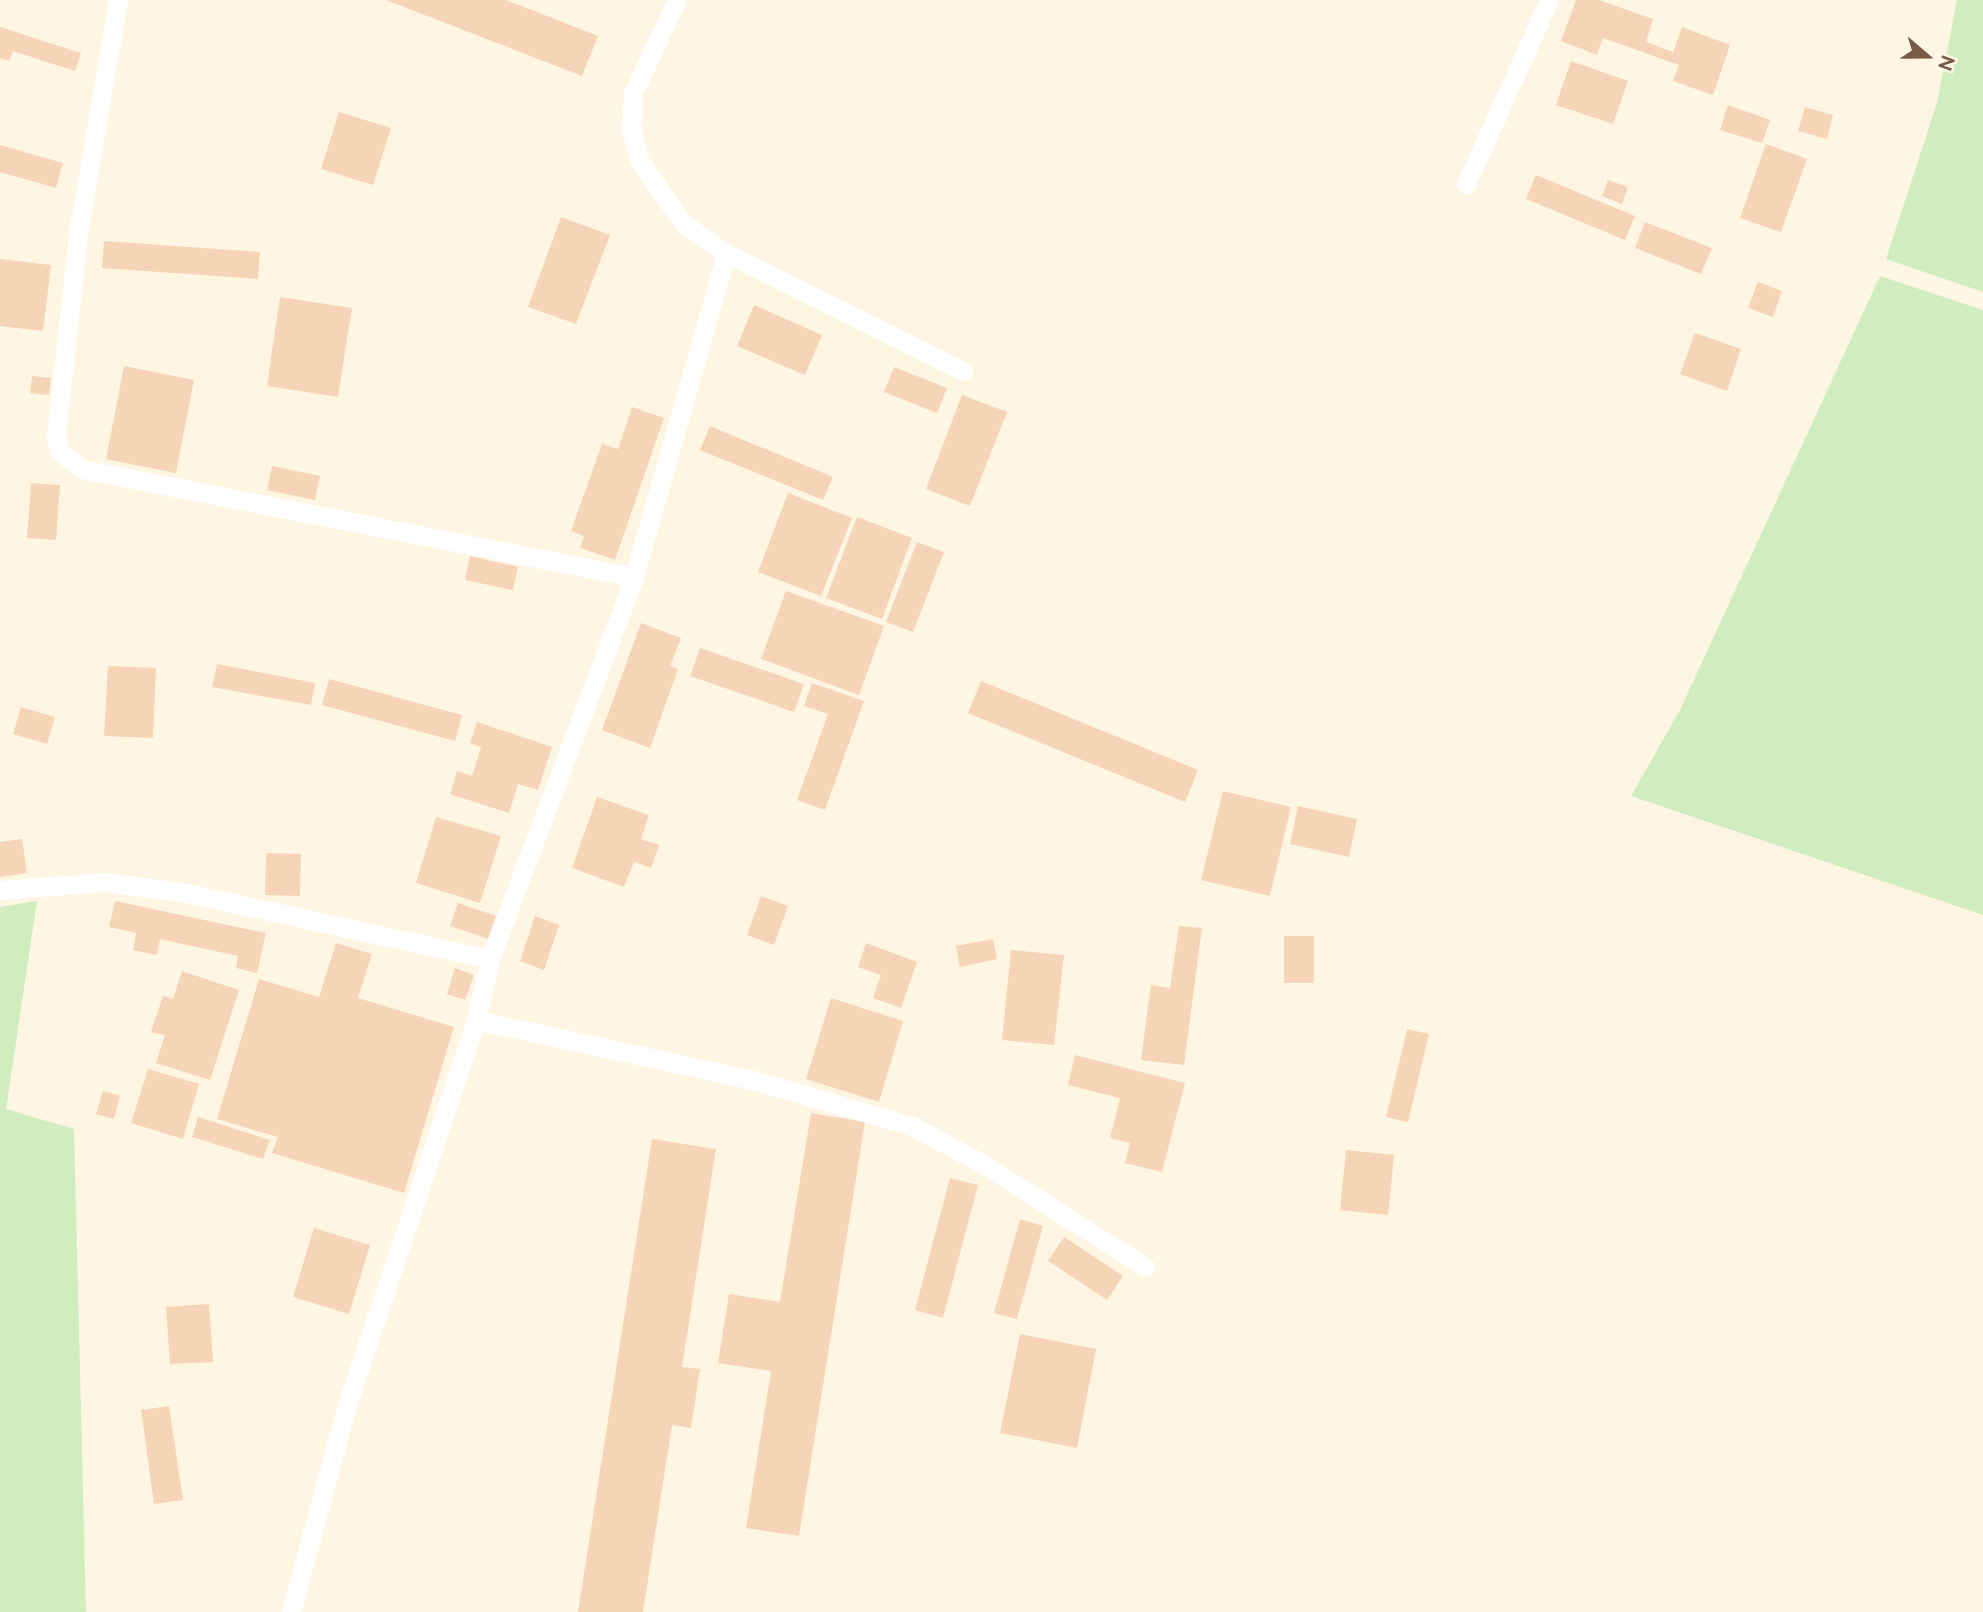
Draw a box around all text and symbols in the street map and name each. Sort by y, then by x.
north arrow [1892,21,1962,91]
text: N [1934,53,1960,74]

